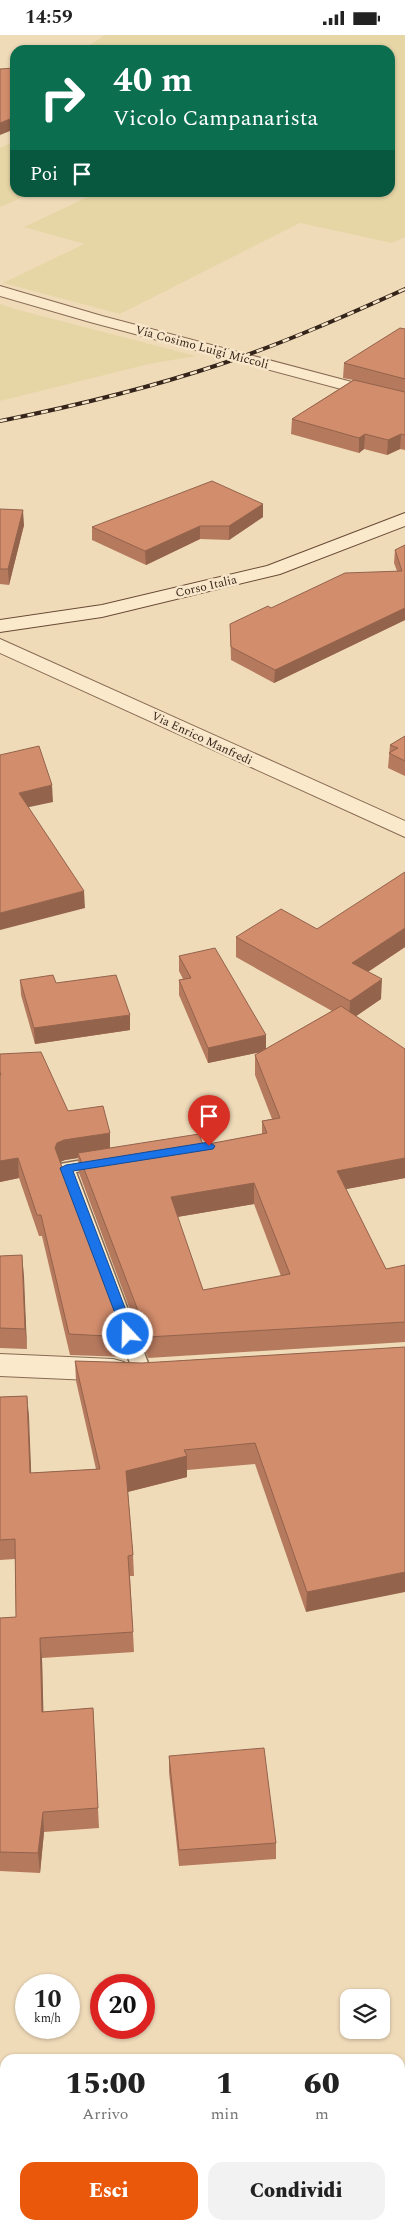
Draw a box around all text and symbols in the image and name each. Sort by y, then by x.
text: 14:59 [25,3,73,32]
text: 40 m [113,54,193,107]
icon: right [30,65,95,130]
text: Vicolo Campanarista [113,102,318,135]
text: Poi [30,160,58,189]
icon: arrive [68,160,96,188]
street label: Via Cosimo Luigi Miccoli [133,321,271,374]
street label: Corso Italia [174,570,239,603]
street label: Via Enrico Manfredi [148,707,256,770]
pin [188,1095,230,1146]
icon: arrive [195,1102,223,1130]
position arrow [101,1307,153,1359]
speed limit sign: 20 [90,1974,155,2039]
text: 10 [33,1981,62,2019]
map controls [340,1989,390,2039]
button: layers [340,1989,390,2039]
text: km/h [34,2009,61,2028]
text: 15:00 [65,2061,146,2107]
text: 1 [216,2061,234,2107]
text: 60 [304,2061,340,2107]
text: Arrivo [82,2102,128,2126]
text: min [211,2102,239,2126]
text: m [315,2102,329,2126]
button: Esci [20,2162,198,2220]
button: Condividi [208,2162,385,2220]

